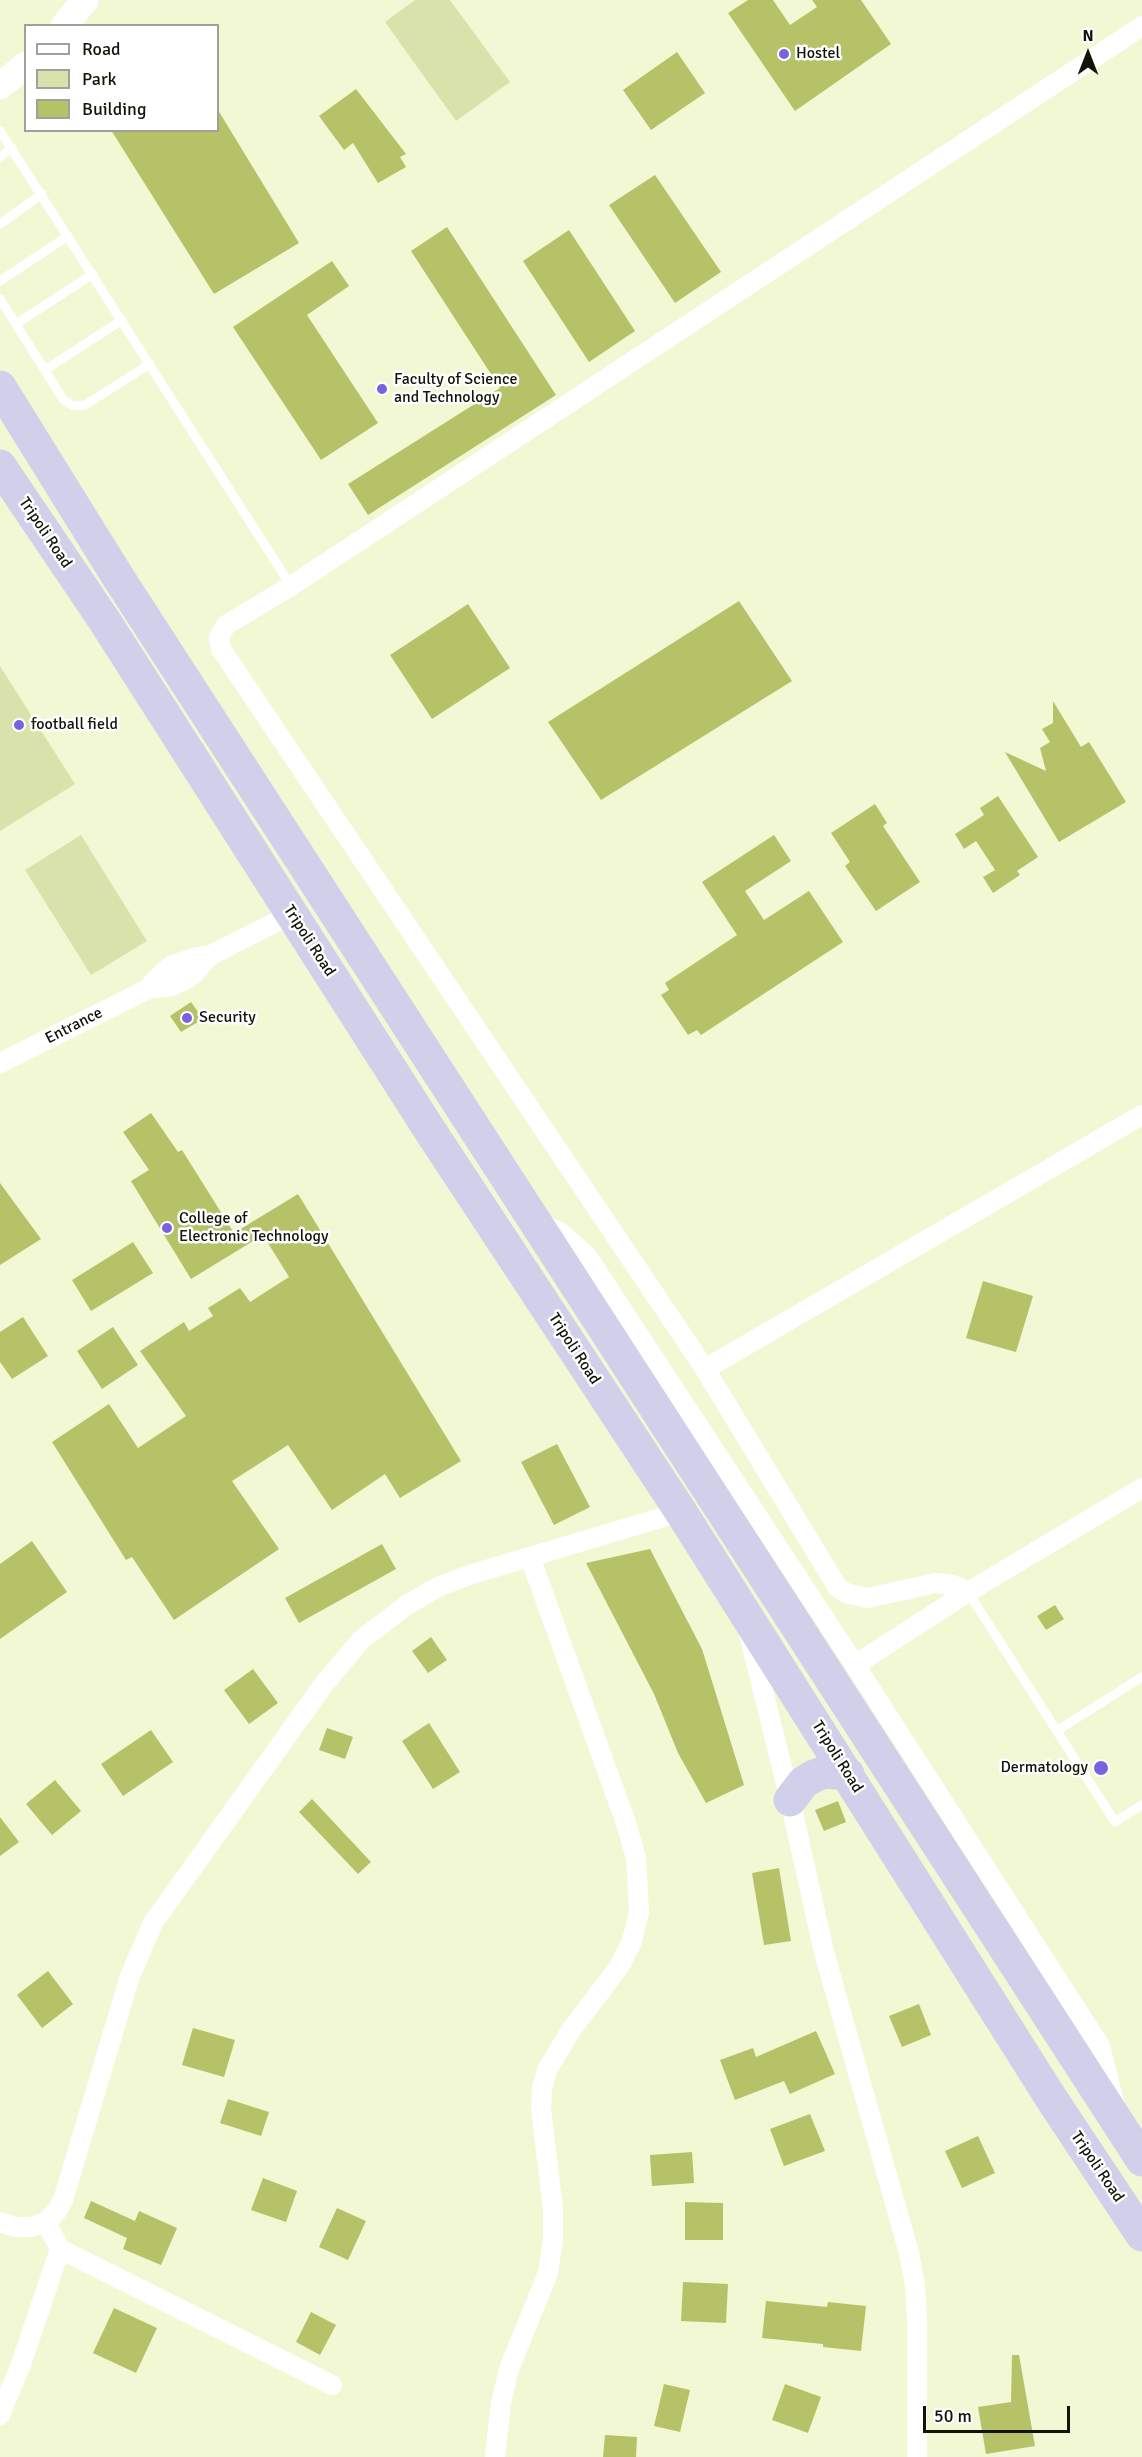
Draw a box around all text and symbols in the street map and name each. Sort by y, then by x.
legend [24,24,219,132]
north arrow [1058,24,1118,84]
text: N [1082,26,1094,46]
text: Road [82,38,121,60]
place label: Hostel [796,44,840,64]
marker: Hostel [777,47,791,61]
text: Park [82,68,117,90]
text: Building [82,98,146,120]
place label: Faculty of Science and Technology [394,370,517,408]
marker: Faculty of Science and Technology [375,382,389,396]
street label: Tripoli Road [14,494,76,572]
place label: football field [31,715,118,735]
marker: football field [12,718,26,732]
street label: Tripoli Road [279,902,339,980]
street label: Entrance [42,1003,106,1049]
place label: Security [199,1008,256,1028]
marker: Security [180,1011,194,1025]
place label: College of Electronic Technology [179,1209,328,1247]
marker: College of Electronic Technology [160,1221,174,1235]
street label: Tripoli Road [544,1310,604,1388]
street label: Tripoli Road [807,1718,867,1796]
place label: Dermatology [1000,1758,1088,1778]
marker: Dermatology [1092,1759,1110,1777]
street label: Tripoli Road [1066,2128,1128,2206]
scale bar [926,2394,1073,2432]
text: 50 m [934,2405,972,2427]

